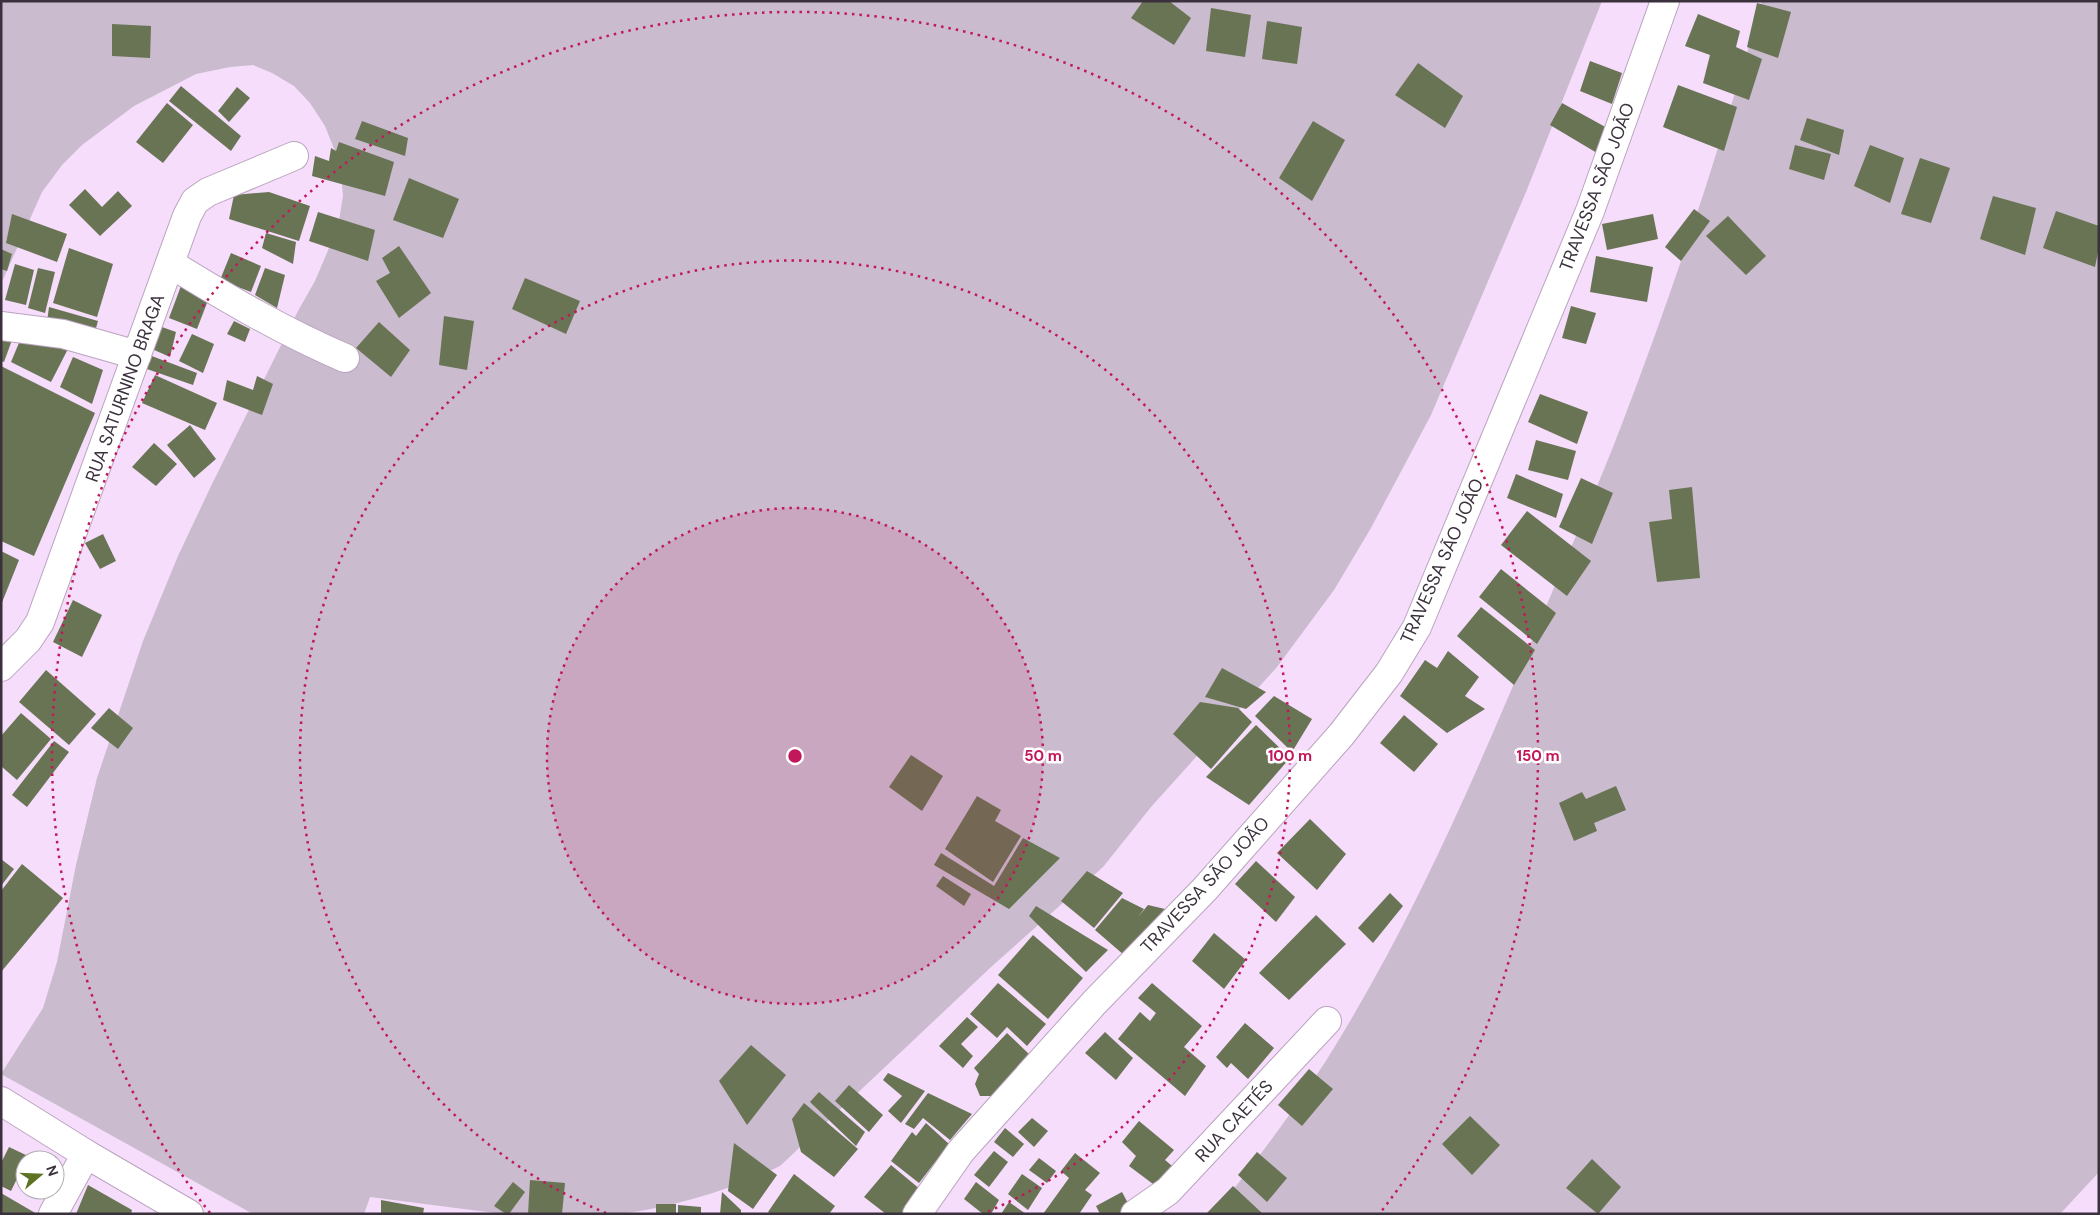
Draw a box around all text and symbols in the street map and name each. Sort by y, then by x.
street label: TRAVESSA SÃO JOÃO [1554,99,1640,275]
street label: RUA SATURNINO BRAGA [80,291,170,485]
street label: TRAVESSA SÃO JOÃO [1395,475,1489,647]
text: 50 m [1024,746,1062,766]
text: 100 m [1268,746,1312,766]
text: 150 m [1517,746,1560,766]
centre of rings [786,747,804,765]
street label: TRAVESSA SÃO JOÃO [1135,812,1275,958]
street label: RUA CAETÉS [1190,1075,1278,1167]
north arrow [15,1150,65,1200]
text: N [42,1163,62,1179]

